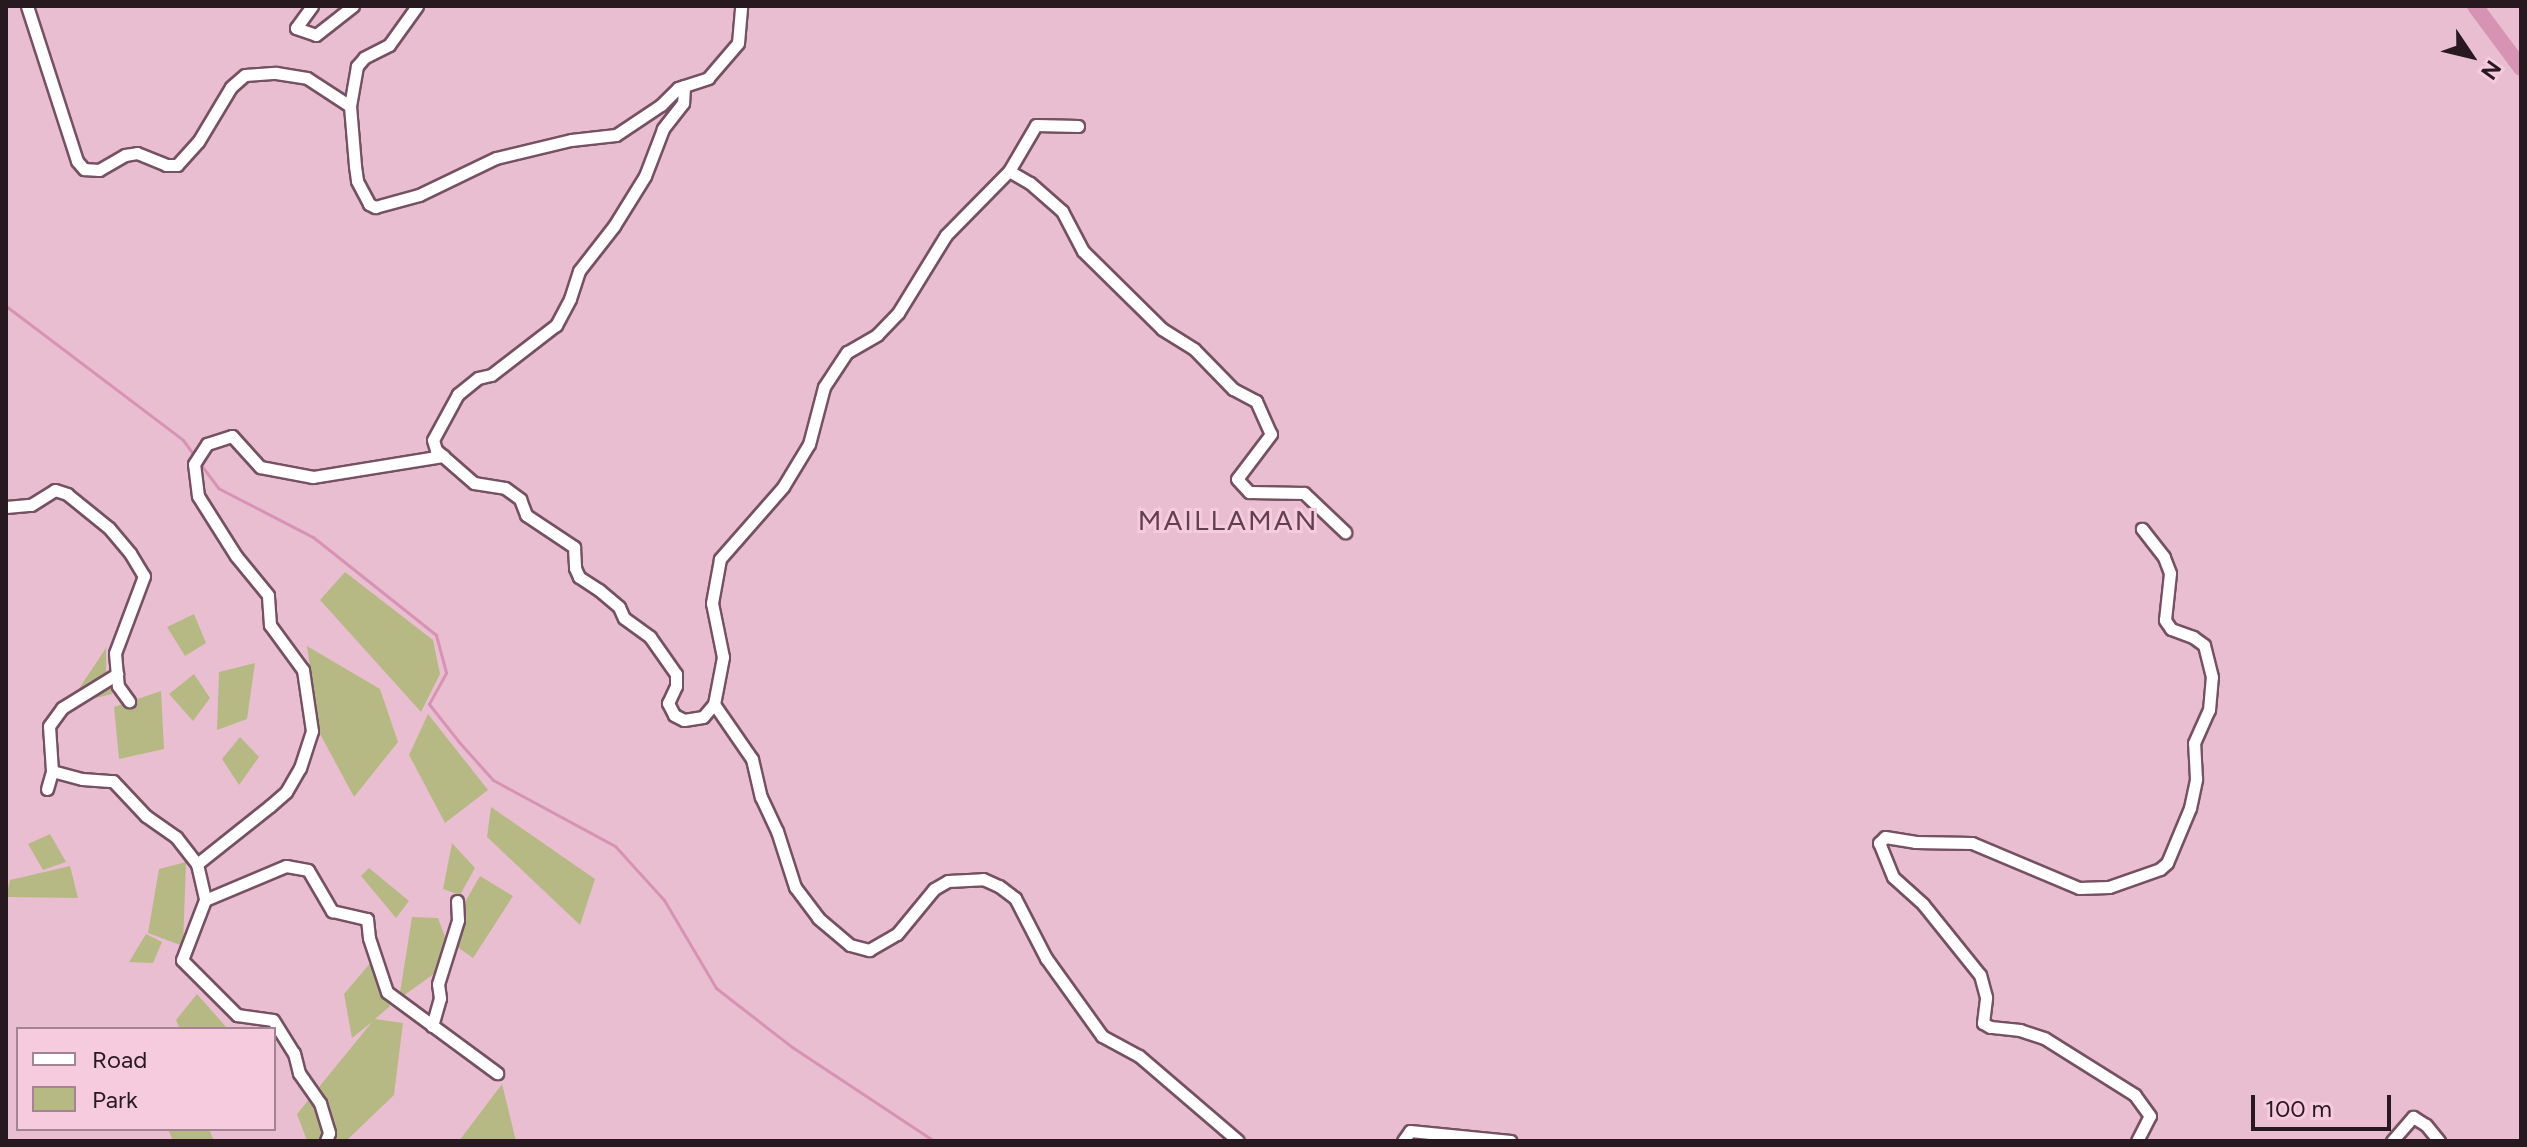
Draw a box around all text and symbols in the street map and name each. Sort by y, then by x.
north arrow [2431,16,2511,96]
text: N [2475,55,2507,85]
district label: MAILLAMAN [1138,503,1318,537]
legend [16,1027,276,1131]
text: Road [92,1045,147,1074]
scale bar [2255,1079,2395,1129]
text: Park [92,1085,138,1114]
text: 100 m [2265,1094,2332,1123]

